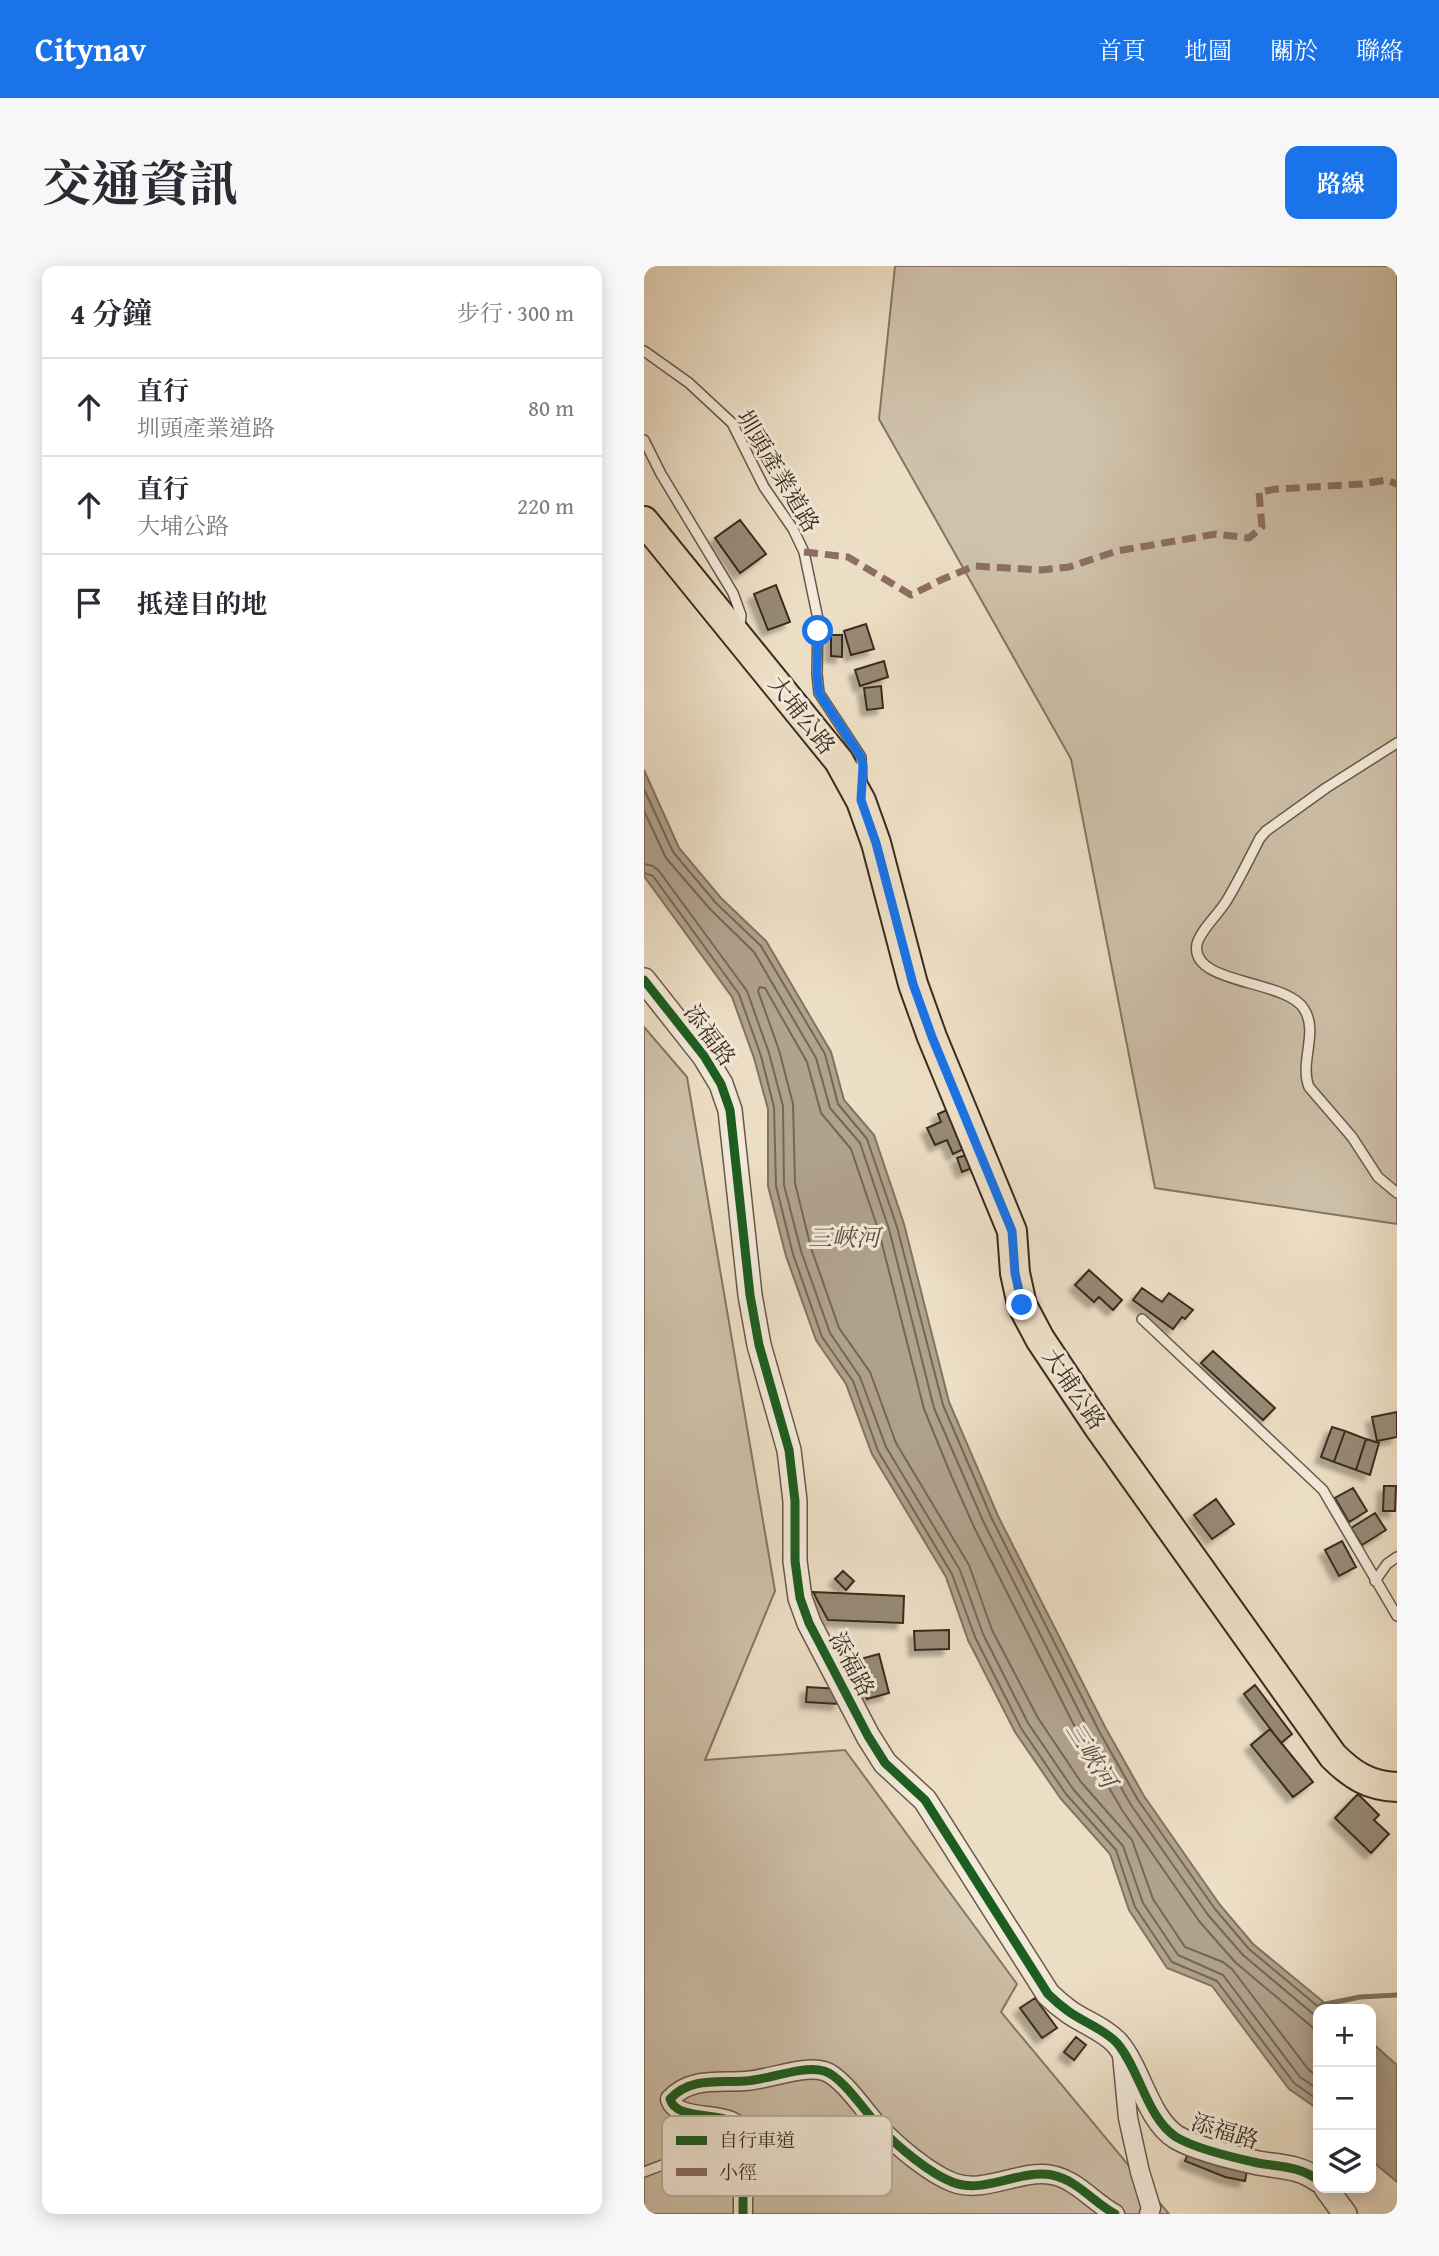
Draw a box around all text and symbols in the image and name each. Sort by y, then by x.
text: Citynav [35,25,146,73]
text: 首頁 [1098,33,1146,68]
text: 地圖 [1184,33,1232,68]
text: 關於 [1270,33,1318,68]
text: 聯絡 [1356,33,1404,68]
button: 路線 [1285,146,1397,219]
text: 交通資訊 [42,147,238,219]
text: 4 分鐘 [70,291,152,335]
text: 步行 · 300 m [457,296,574,329]
text: 直行 [137,371,189,410]
icon: ahead [70,388,108,426]
text: 80 m [528,391,574,424]
street label: 圳頭產業道路 [729,403,828,538]
text: 圳頭產業道路 [137,411,275,444]
text: 直行 [137,469,189,508]
icon: ahead [70,486,108,524]
text: 220 m [517,489,574,522]
text: 大埔公路 [137,509,229,542]
icon: arrive [70,584,108,622]
text: 抵達目的地 [137,584,267,623]
route start [802,615,833,646]
street label: 大埔公路 [761,668,844,761]
street label: 添福路 [677,997,744,1072]
water label: 三峽河 [808,1220,884,1255]
route end [1006,1289,1037,1320]
street label: 大埔公路 [1035,1341,1114,1436]
street label: 添福路 [822,1626,883,1702]
water label: 三峽河 [1058,1715,1127,1798]
map controls [1313,2004,1376,2193]
button: + [1313,2004,1376,2067]
button: − [1313,2067,1376,2130]
street label: 添福路 [1187,2105,1263,2156]
legend [662,2116,892,2196]
text: 自行車道 [719,2126,795,2154]
button: layers [1313,2130,1376,2193]
text: 小徑 [719,2158,757,2186]

